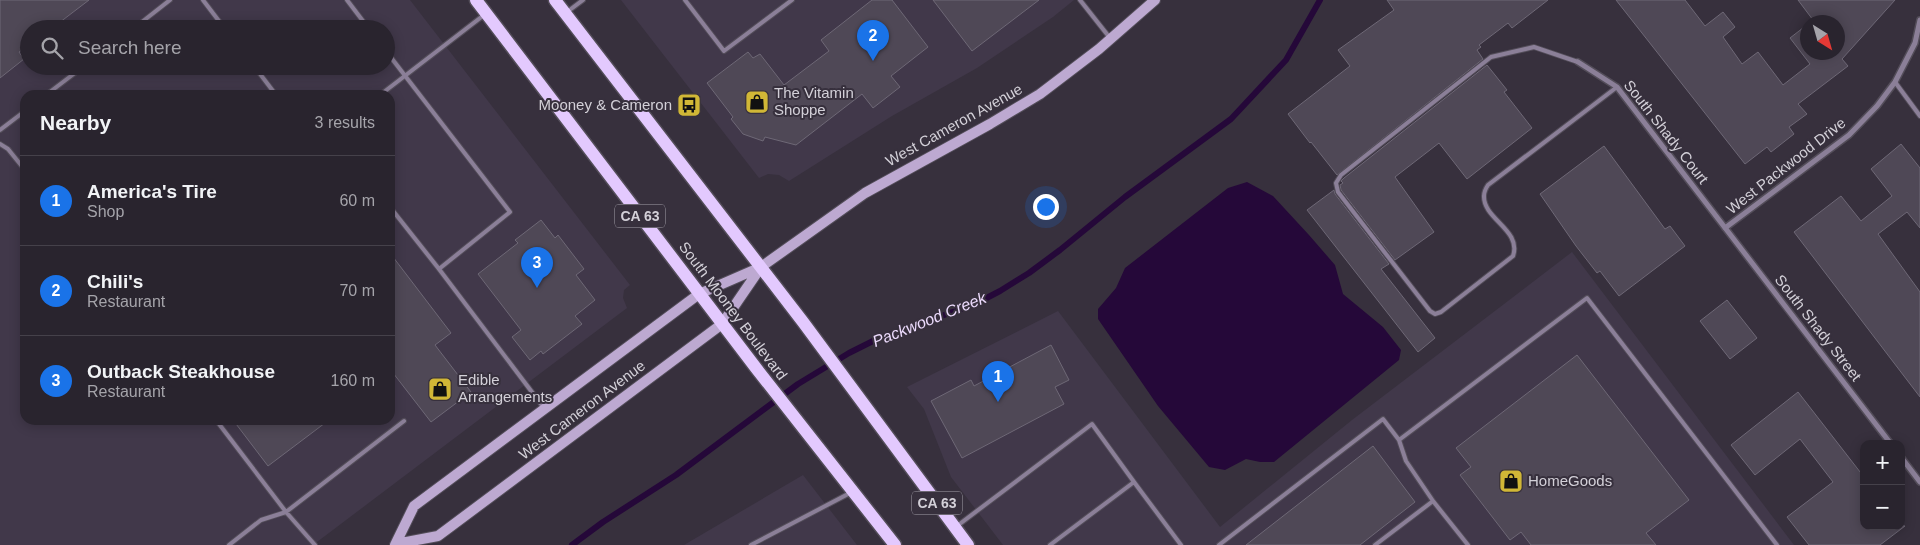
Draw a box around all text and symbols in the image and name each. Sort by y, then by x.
north arrow [1800,15,1845,60]
search box [20,20,395,75]
pin: 2 [857,20,889,61]
icon: search [38,34,66,62]
text: Search here [78,37,182,58]
street label: South Shady Court [1621,77,1713,188]
street label: West Cameron Avenue [882,80,1025,169]
place label: The Vitamin Shoppe [774,84,854,118]
shop icon: The Vitamin Shoppe [744,89,770,115]
bus stop icon: Mooney & Cameron [676,92,702,118]
place label: Mooney & Cameron [539,96,672,113]
text: Nearby [40,111,111,134]
text: 3 results [315,114,375,131]
street label: West Packwood Drive [1723,114,1849,217]
text: America's Tire [87,181,217,202]
text: 1 [52,192,60,209]
text: 60 m [339,192,375,209]
your location [1033,194,1059,220]
text: Shop [87,203,124,220]
road number: CA 63 [615,205,665,228]
street label: South Mooney Boulevard [676,238,791,383]
pin: 3 [521,247,553,288]
text: Chili's [87,271,143,292]
street label: South Shady Street [1772,271,1866,385]
text: 2 [52,282,60,299]
text: 70 m [339,282,375,299]
water label: Packwood Creek [870,289,989,350]
text: Restaurant [87,293,165,310]
street label: West Cameron Avenue [515,357,648,463]
text: Outback Steakhouse [87,361,275,382]
pin: 1 [982,361,1014,402]
place label: Edible Arrangements [458,371,552,405]
text: 3 [52,372,60,389]
text: 160 m [331,372,375,389]
shop icon: Edible Arrangements [427,376,453,402]
text: Restaurant [87,383,165,400]
map controls [1860,440,1905,530]
button: + [1860,440,1905,485]
shop icon: HomeGoods [1498,468,1524,494]
place label: HomeGoods [1528,472,1612,489]
button: − [1860,485,1905,530]
road number: CA 63 [912,492,962,514]

